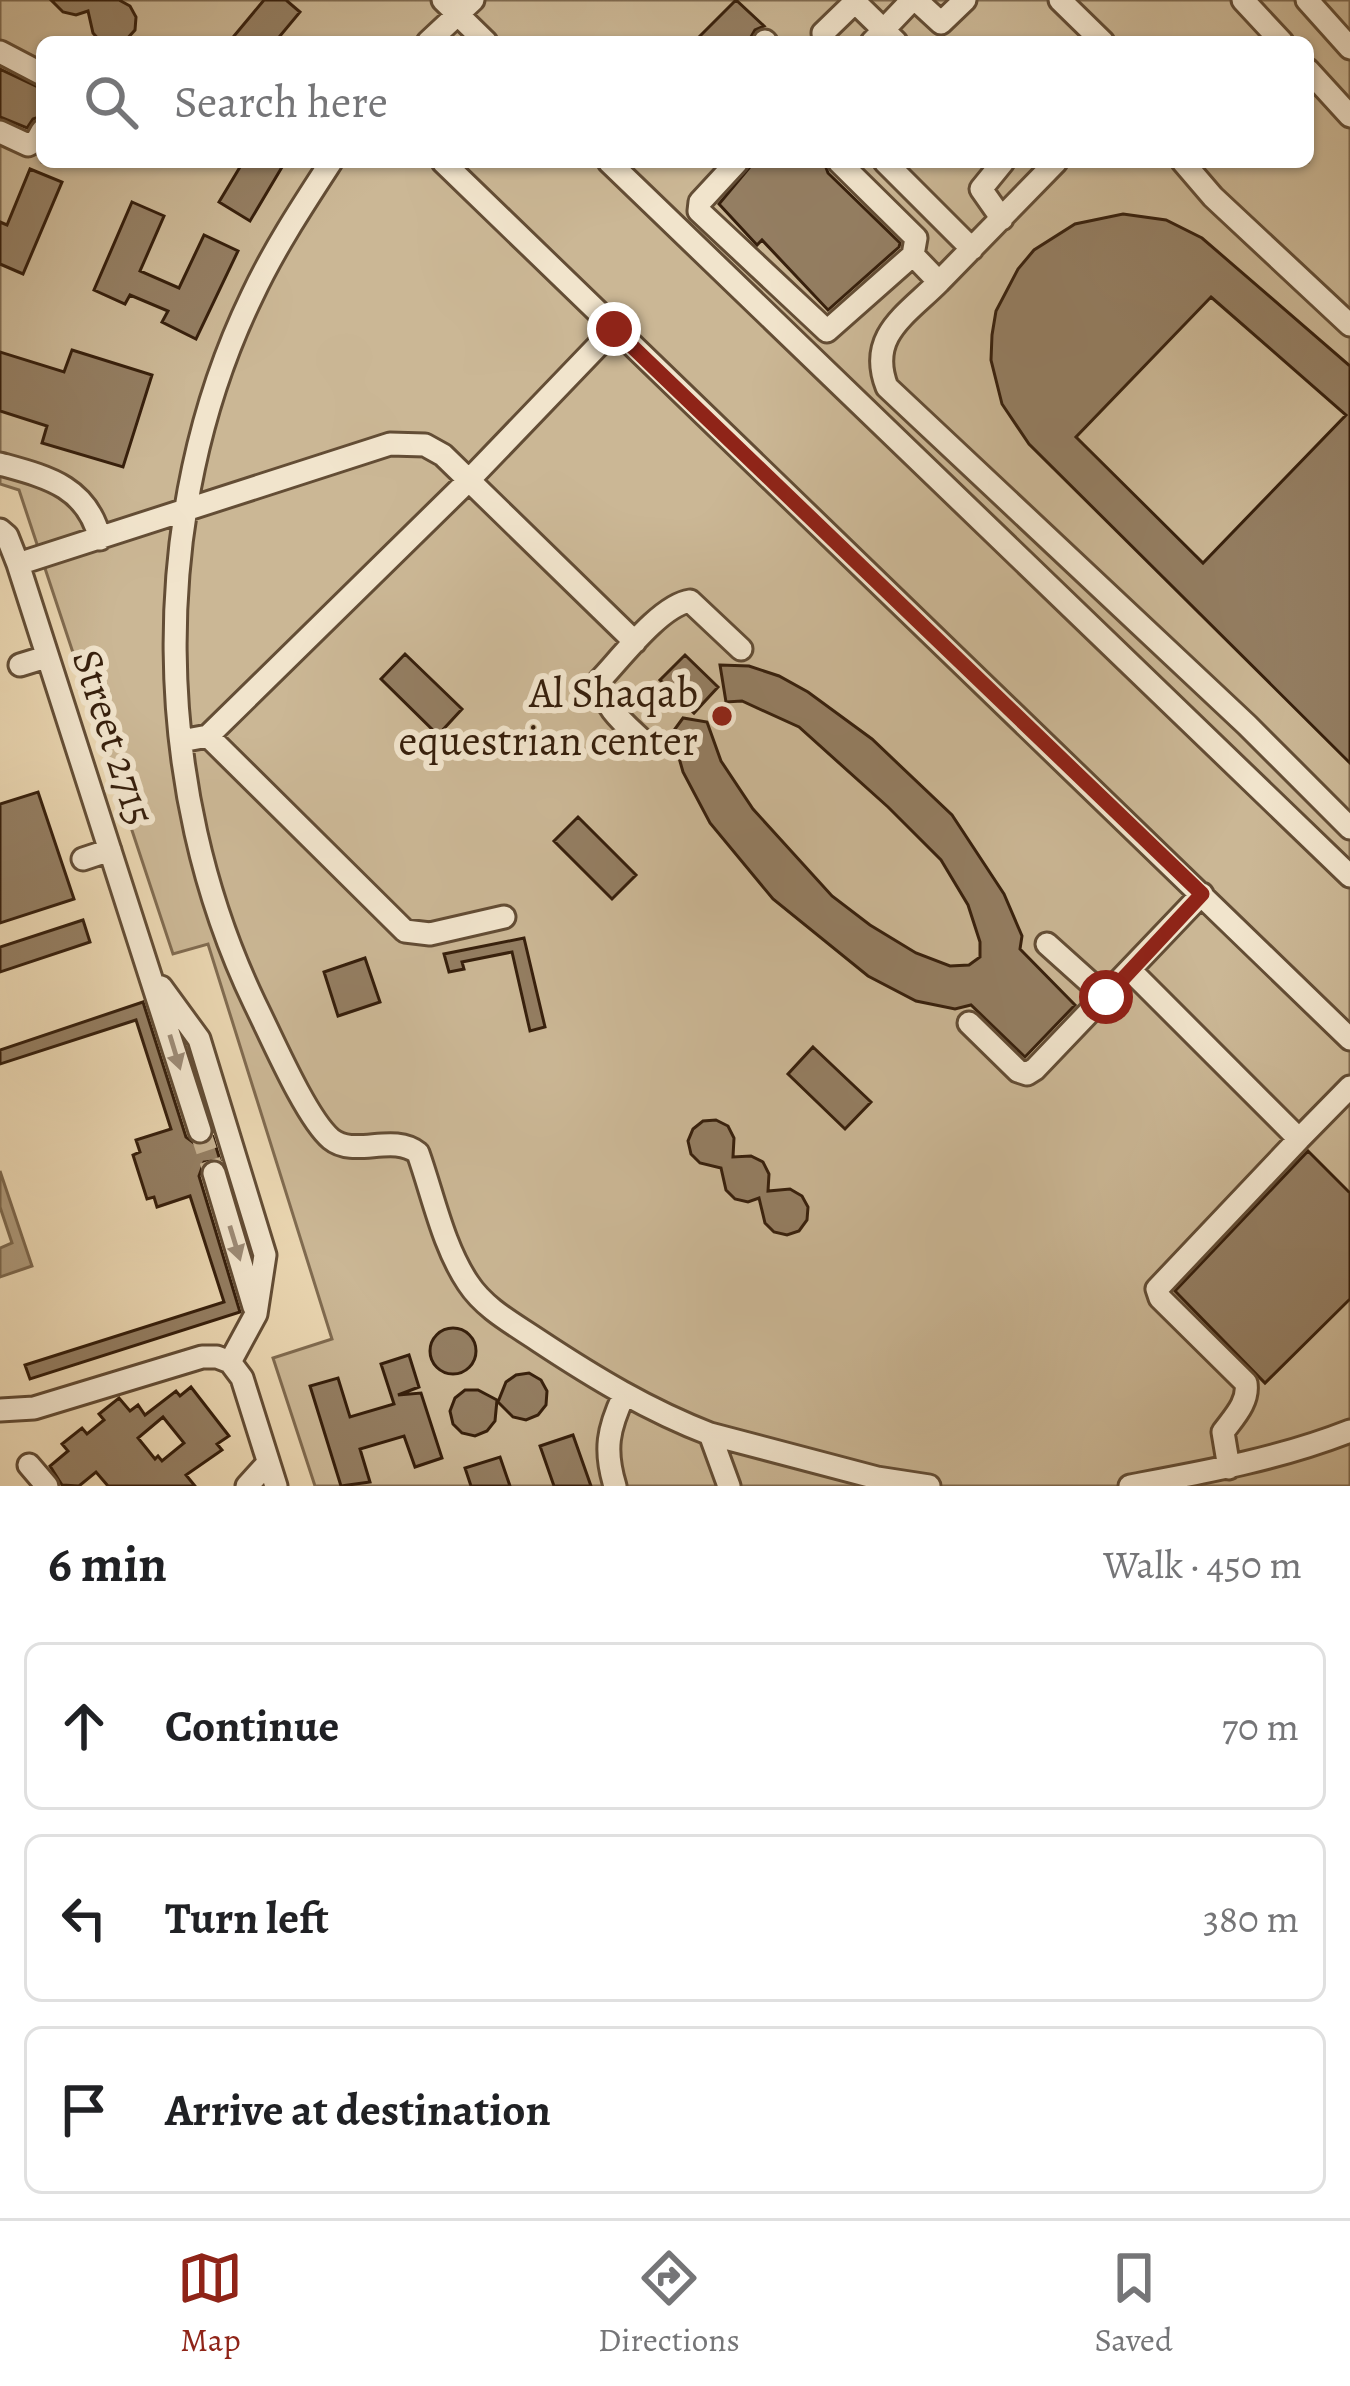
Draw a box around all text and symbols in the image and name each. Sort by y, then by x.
search box [36,36,1314,168]
icon: search [78,69,144,135]
text: Search here [174,71,388,133]
route end [587,302,641,356]
street label: Street 2715 [59,642,169,832]
place label: Al Shaqab equestrian center [399,664,698,769]
marker: Al Shaqab equestrian center [709,703,735,729]
route start [1079,970,1133,1024]
one-way arrow [167,1034,185,1071]
one-way arrow [227,1226,245,1262]
text: 6 min [48,1529,167,1599]
text: Walk · 450 m [1103,1538,1302,1591]
icon: ahead [51,1693,117,1759]
text: Continue [165,1695,339,1757]
text: 70 m [1222,1700,1299,1753]
icon: left [51,1885,117,1951]
text: Turn left [165,1887,329,1949]
text: 380 m [1203,1892,1299,1945]
icon: arrive [51,2077,117,2143]
text: Arrive at destination [165,2079,551,2141]
tab: Map [177,2245,243,2362]
tab: Directions [598,2245,740,2362]
tab: Saved [1094,2245,1173,2362]

